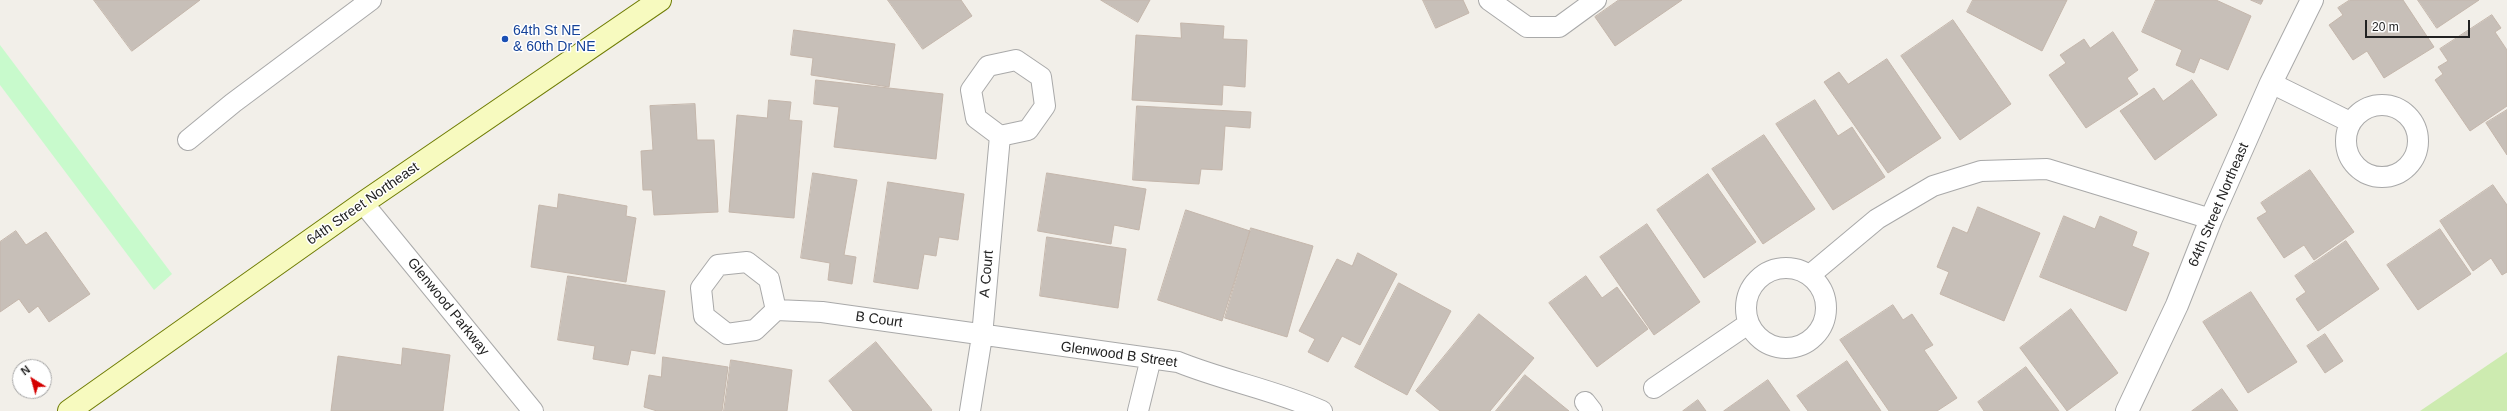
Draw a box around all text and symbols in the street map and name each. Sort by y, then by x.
scale bar [2367,12,2472,38]
text: 20 m [2372,20,2399,34]
place label: 64th St NE & 60th Dr NE [513,23,595,56]
marker: 64th St NE & 60th Dr NE [500,34,510,44]
street label: 64th Street Northeast [2185,140,2253,270]
street label: 64th Street Northeast [304,159,422,249]
street label: A Court [977,250,997,298]
street label: Glenwood Parkway [404,255,492,359]
street label: B Court [854,308,904,332]
street label: Glenwood B Street [1060,339,1178,371]
north arrow [12,359,52,399]
text: N [19,363,32,377]

